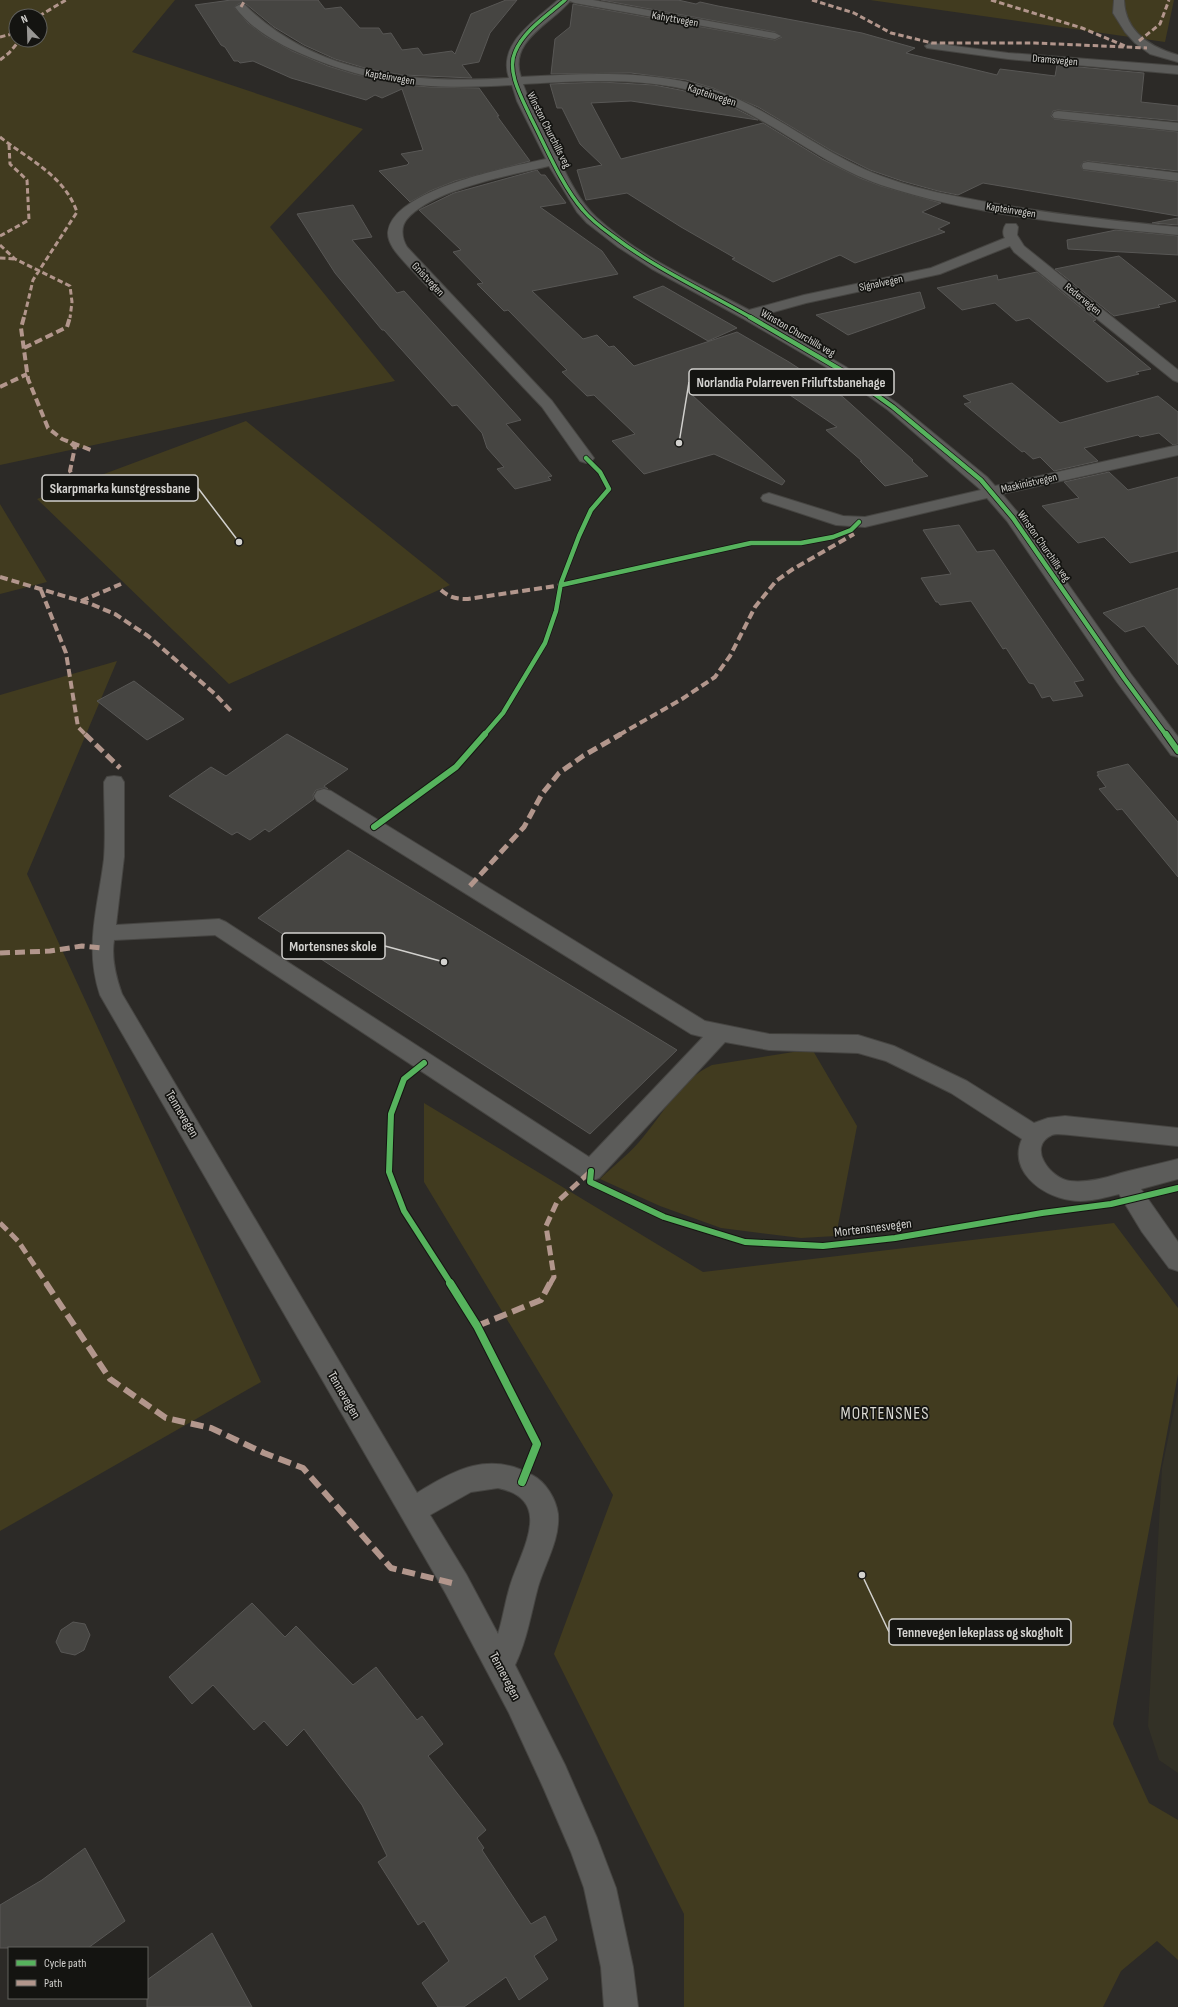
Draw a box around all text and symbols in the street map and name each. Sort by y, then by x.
north arrow [8,8,48,48]
street label: Kahyttvegen [651,9,700,30]
text: N [19,12,30,26]
street label: Dramsvegen [1032,52,1079,68]
street label: Kapteinvegen [364,66,416,88]
street label: Kapteinvegen [686,81,738,109]
street label: Winston Churchills veg [524,90,574,171]
street label: Kapteinvegen [985,200,1037,220]
street label: Gnistvegen [409,259,447,299]
street label: Signalvegen [858,272,904,294]
street label: Redervegen [1062,280,1104,318]
street label: Winston Churchills veg [759,306,838,360]
callout: Norlandia Polarreven Friluftsbanehage [689,369,894,395]
text: Norlandia Polarreven Friluftsbanehage [696,374,886,391]
street label: Maskinistvegen [1000,470,1059,496]
callout: Skarpmarka kunstgressbane [42,475,198,501]
text: Skarpmarka kunstgressbane [50,480,190,497]
street label: Winston Churchills veg [1015,508,1074,585]
callout: Mortensnes skole [282,933,385,959]
text: Mortensnes skole [289,938,377,955]
street label: Tennevegen [162,1088,202,1140]
street label: Mortensnesvegen [833,1215,913,1241]
street label: Tennevegen [324,1368,364,1422]
district label: MORTENSNES [841,1404,929,1424]
callout: Tennevegen lekeplass og skogholt [889,1619,1071,1645]
text: Tennevegen lekeplass og skogholt [897,1624,1064,1641]
street label: Tennevegen [486,1649,524,1703]
legend [8,1947,148,1999]
text: Cycle path [44,1956,86,1971]
text: Path [44,1976,62,1991]

